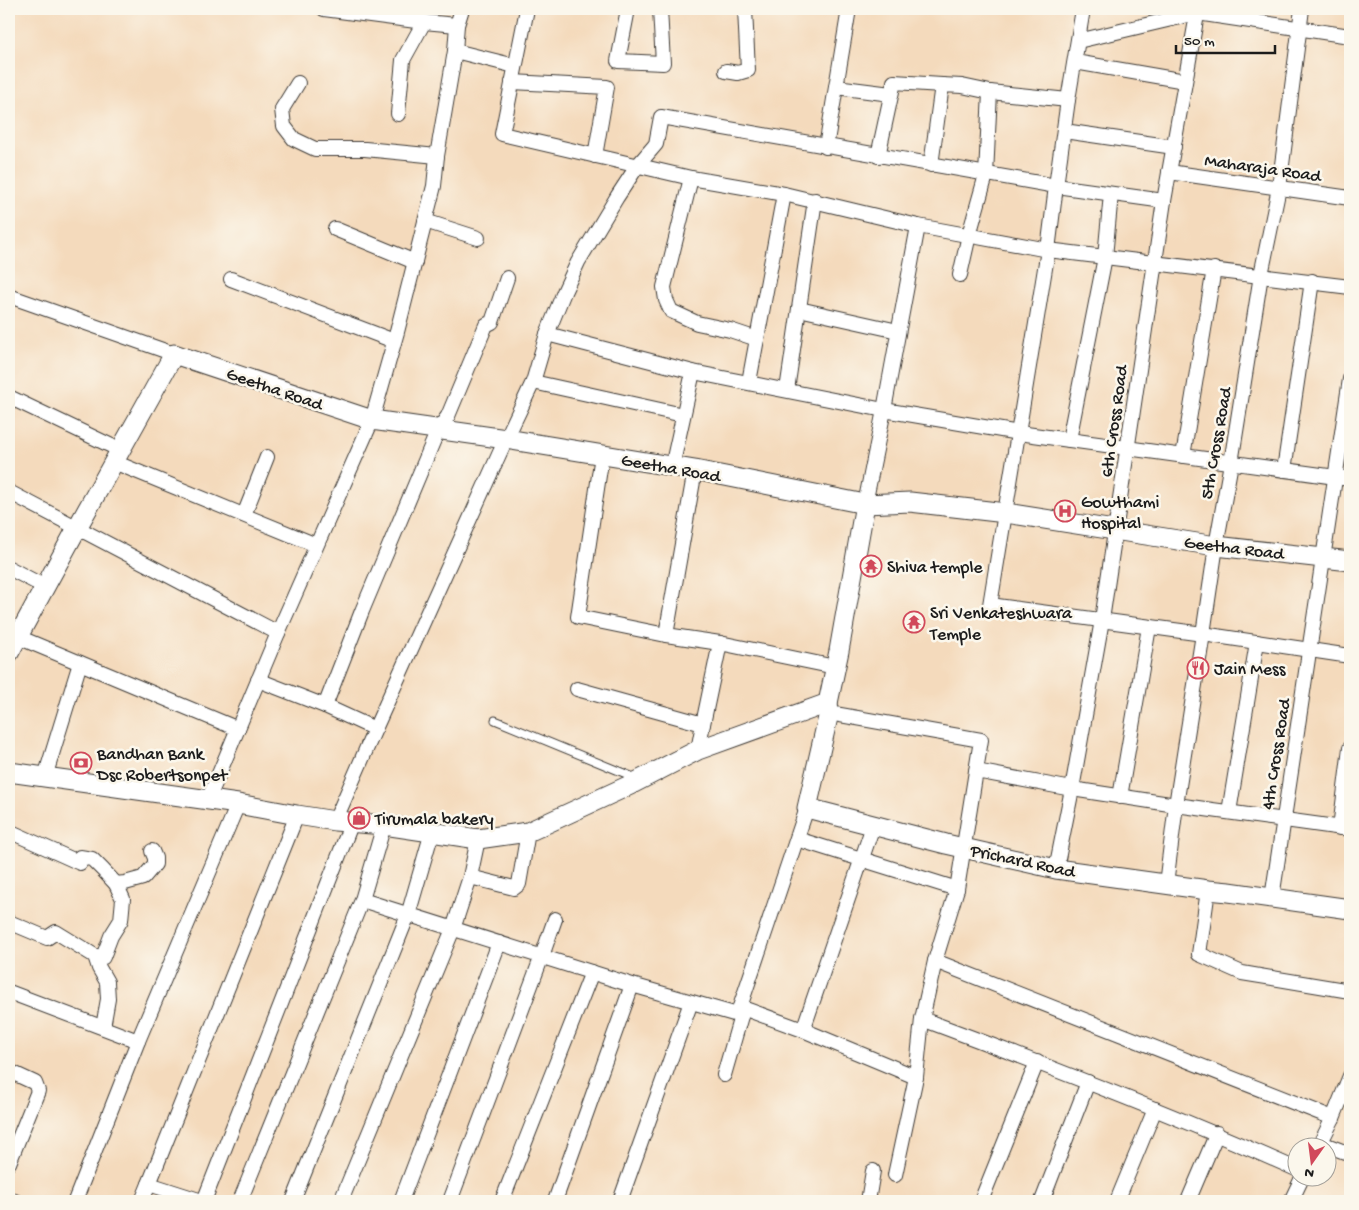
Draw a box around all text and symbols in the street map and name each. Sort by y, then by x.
scale bar [1176,22,1275,54]
text: 50 m [1184,33,1215,51]
street label: Maharaja Road [1203,151,1324,188]
street label: 6th Cross Road [1097,363,1134,479]
street label: Geetha Road [223,364,326,417]
street label: 5th Cross Road [1197,385,1238,501]
street label: Geetha Road [619,450,723,489]
place label: Gowthami Hospital [1081,493,1159,535]
hospital icon: Gowthami Hospital [1053,499,1077,523]
street label: Geetha Road [1183,533,1286,566]
temple icon: Shiva temple [859,554,883,578]
place label: Shiva temple [887,558,983,579]
place label: Sri Venkateshwara Temple [929,604,1073,646]
temple icon: Sri Venkateshwara Temple [902,610,926,634]
restaurant icon: Jain Mess [1186,656,1210,680]
place label: Jain Mess [1214,660,1287,681]
street label: 4th Cross Road [1258,696,1297,811]
place label: Bandhan Bank Dsc Robertsonpet [96,745,229,787]
bank icon: Bandhan Bank Dsc Robertsonpet [69,751,93,775]
shop icon: Tirumala bakery [347,806,371,830]
place label: Tirumala bakery [374,810,494,831]
street label: Prichard Road [967,841,1078,884]
north arrow [1286,1138,1336,1188]
text: N [1303,1163,1316,1182]

